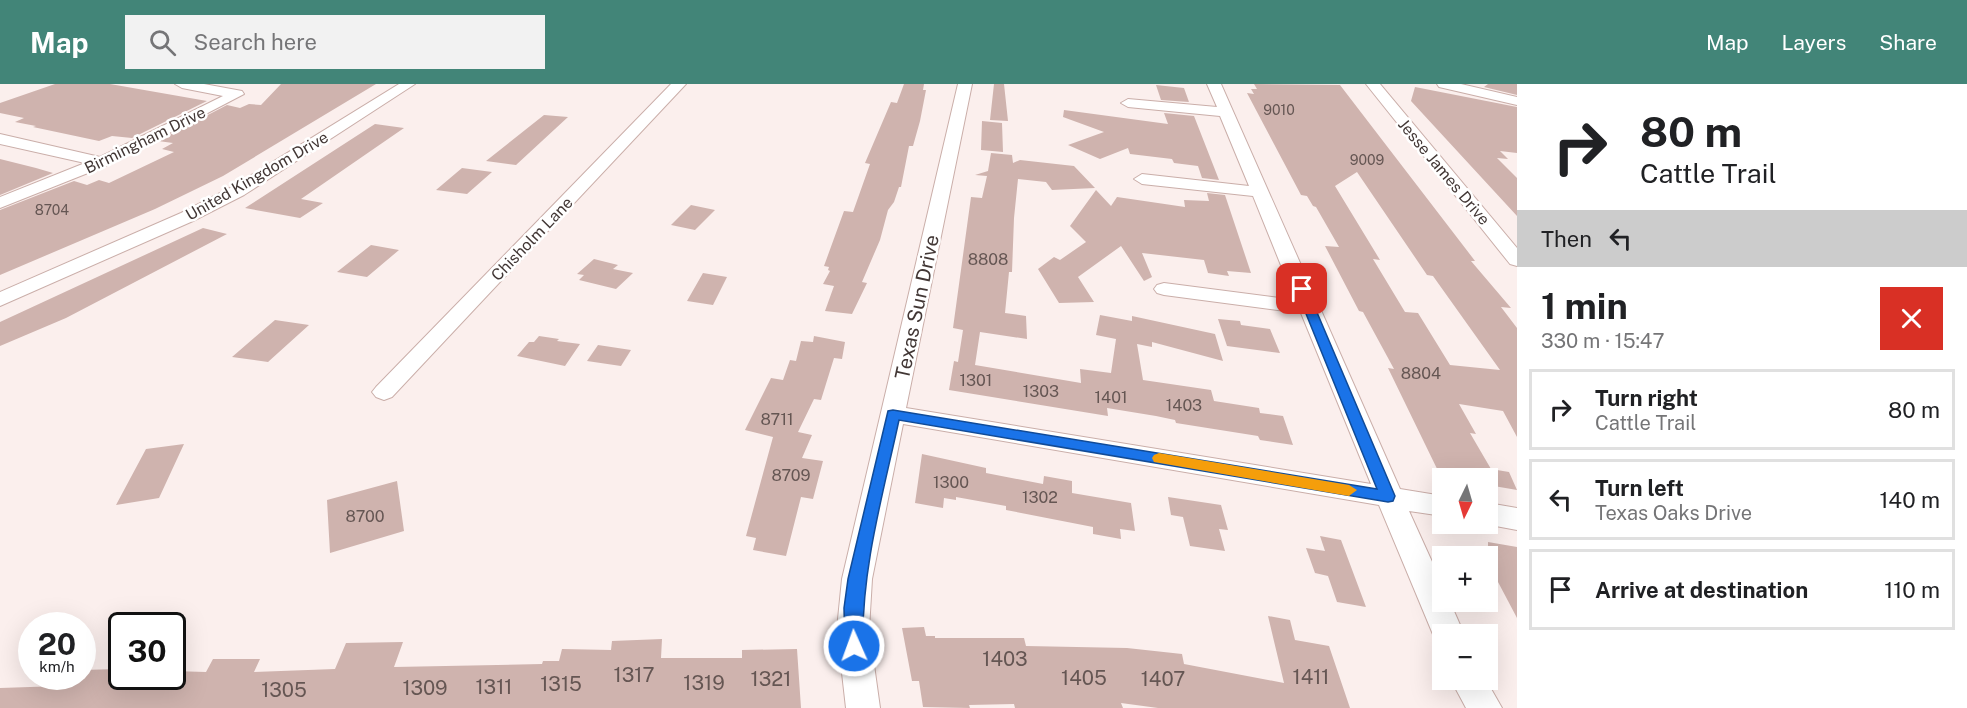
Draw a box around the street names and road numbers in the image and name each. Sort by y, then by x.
street label: Birmingham Drive [81,102,209,178]
street label: Jesse James Drive [1394,115,1494,229]
street label: United Kingdom Drive [182,127,332,225]
street label: Chisholm Lane [487,193,577,285]
street label: Texas Sun Drive [890,232,944,382]

